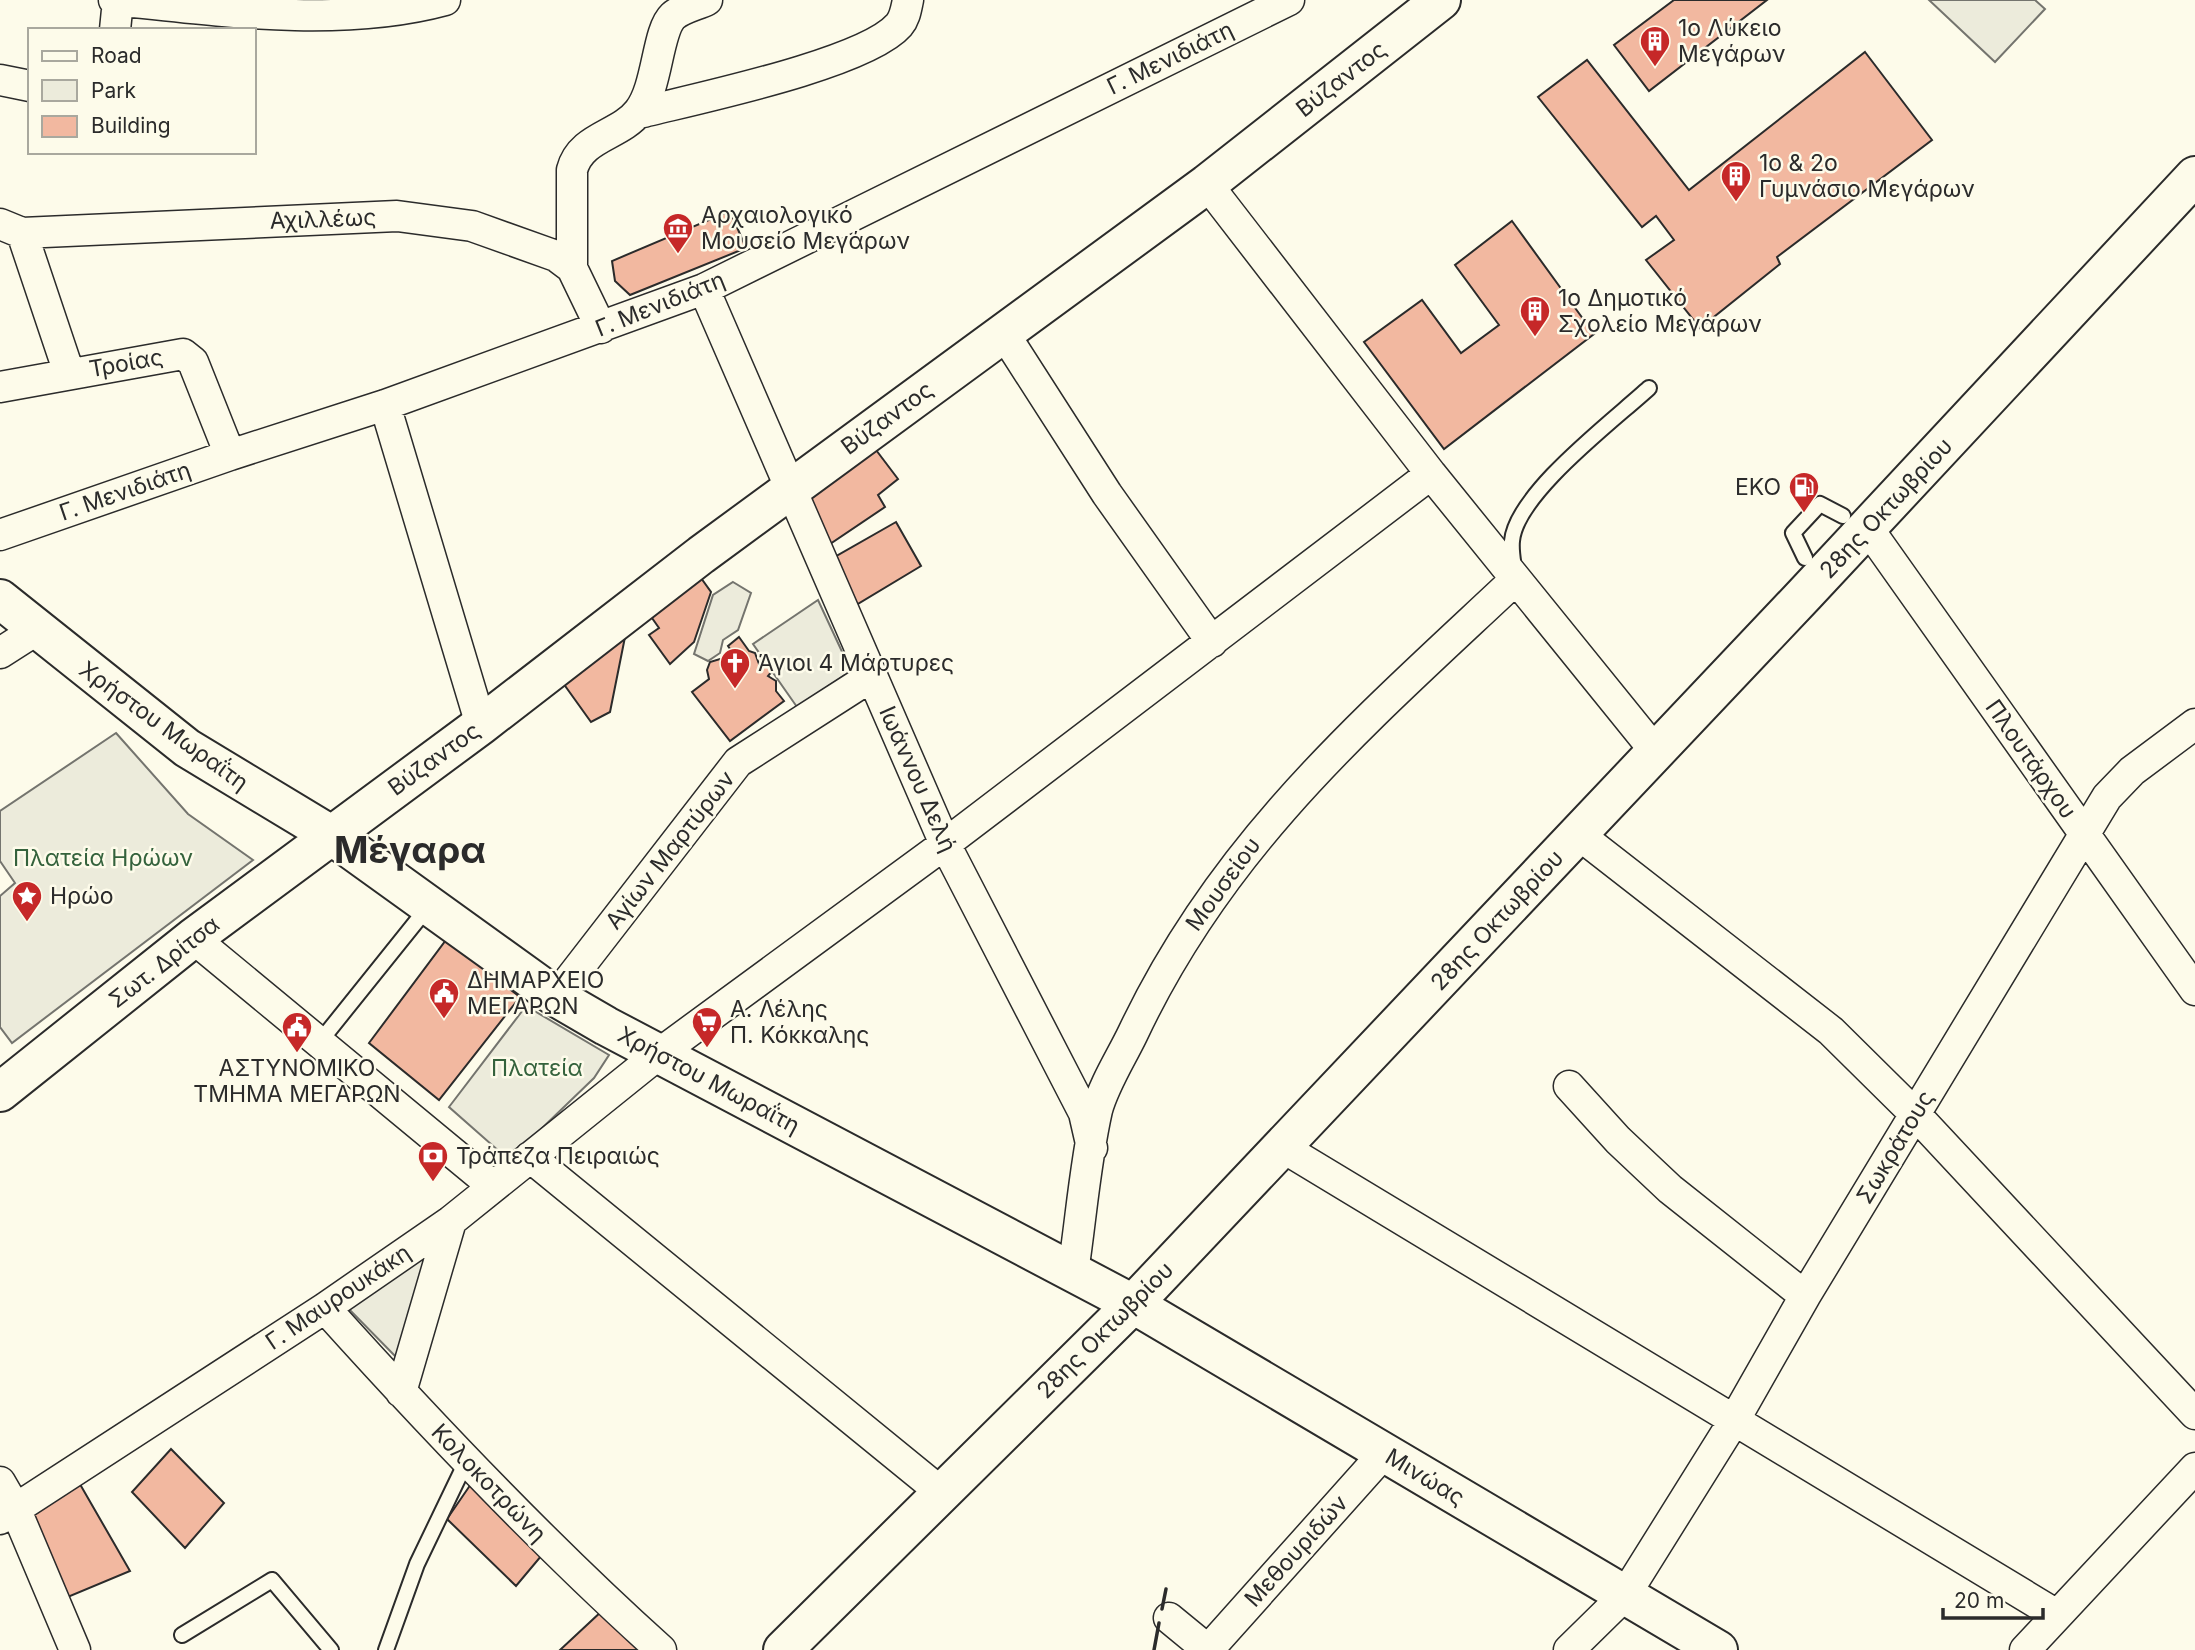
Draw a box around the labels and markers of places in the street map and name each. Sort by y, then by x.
place label: 1ο Λύκειο Μεγάρων [1678,14,1785,68]
building icon: 1ο Λύκειο Μεγάρων [1638,24,1672,68]
place label: 1ο & 2ο Γυμνάσιο Μεγάρων [1759,149,1975,203]
building icon: 1ο & 2ο Γυμνάσιο Μεγάρων [1719,159,1753,203]
place label: Αρχαιολογικό Μουσείο Μεγάρων [701,201,910,255]
museum icon: Αρχαιολογικό Μουσείο Μεγάρων [661,211,695,255]
place label: 1ο Δημοτικό Σχολείο Μεγάρων [1558,284,1762,338]
building icon: 1ο Δημοτικό Σχολείο Μεγάρων [1518,294,1552,338]
fuel station icon: EKO [1787,470,1821,514]
place label: EKO [1735,473,1781,501]
church icon: Άγιοι 4 Μάρτυρες [718,646,752,690]
place label: Άγιοι 4 Μάρτυρες [758,649,954,677]
place icon: Ηρώο [10,879,44,923]
place label: Ηρώο [50,882,113,910]
place label: ΔΗΜΑΡΧΕΙΟ ΜΕΓΑΡΩΝ [467,966,604,1020]
public building icon: ΔΗΜΑΡΧΕΙΟ ΜΕΓΑΡΩΝ [427,976,461,1020]
place label: Α. Λέλης Π. Κόκκαλης [730,995,869,1049]
supermarket icon: Α. Λέλης Π. Κόκκαλης [690,1005,724,1049]
public building icon: ΑΣΤΥΝΟΜΙΚΟ ΤΜΗΜΑ ΜΕΓΑΡΩΝ [280,1010,314,1054]
place label: ΑΣΤΥΝΟΜΙΚΟ ΤΜΗΜΑ ΜΕΓΑΡΩΝ [193,1054,401,1108]
bank icon: Τράπεζα Πειραιώς [416,1139,450,1183]
place label: Τράπεζα Πειραιώς [456,1142,660,1170]

